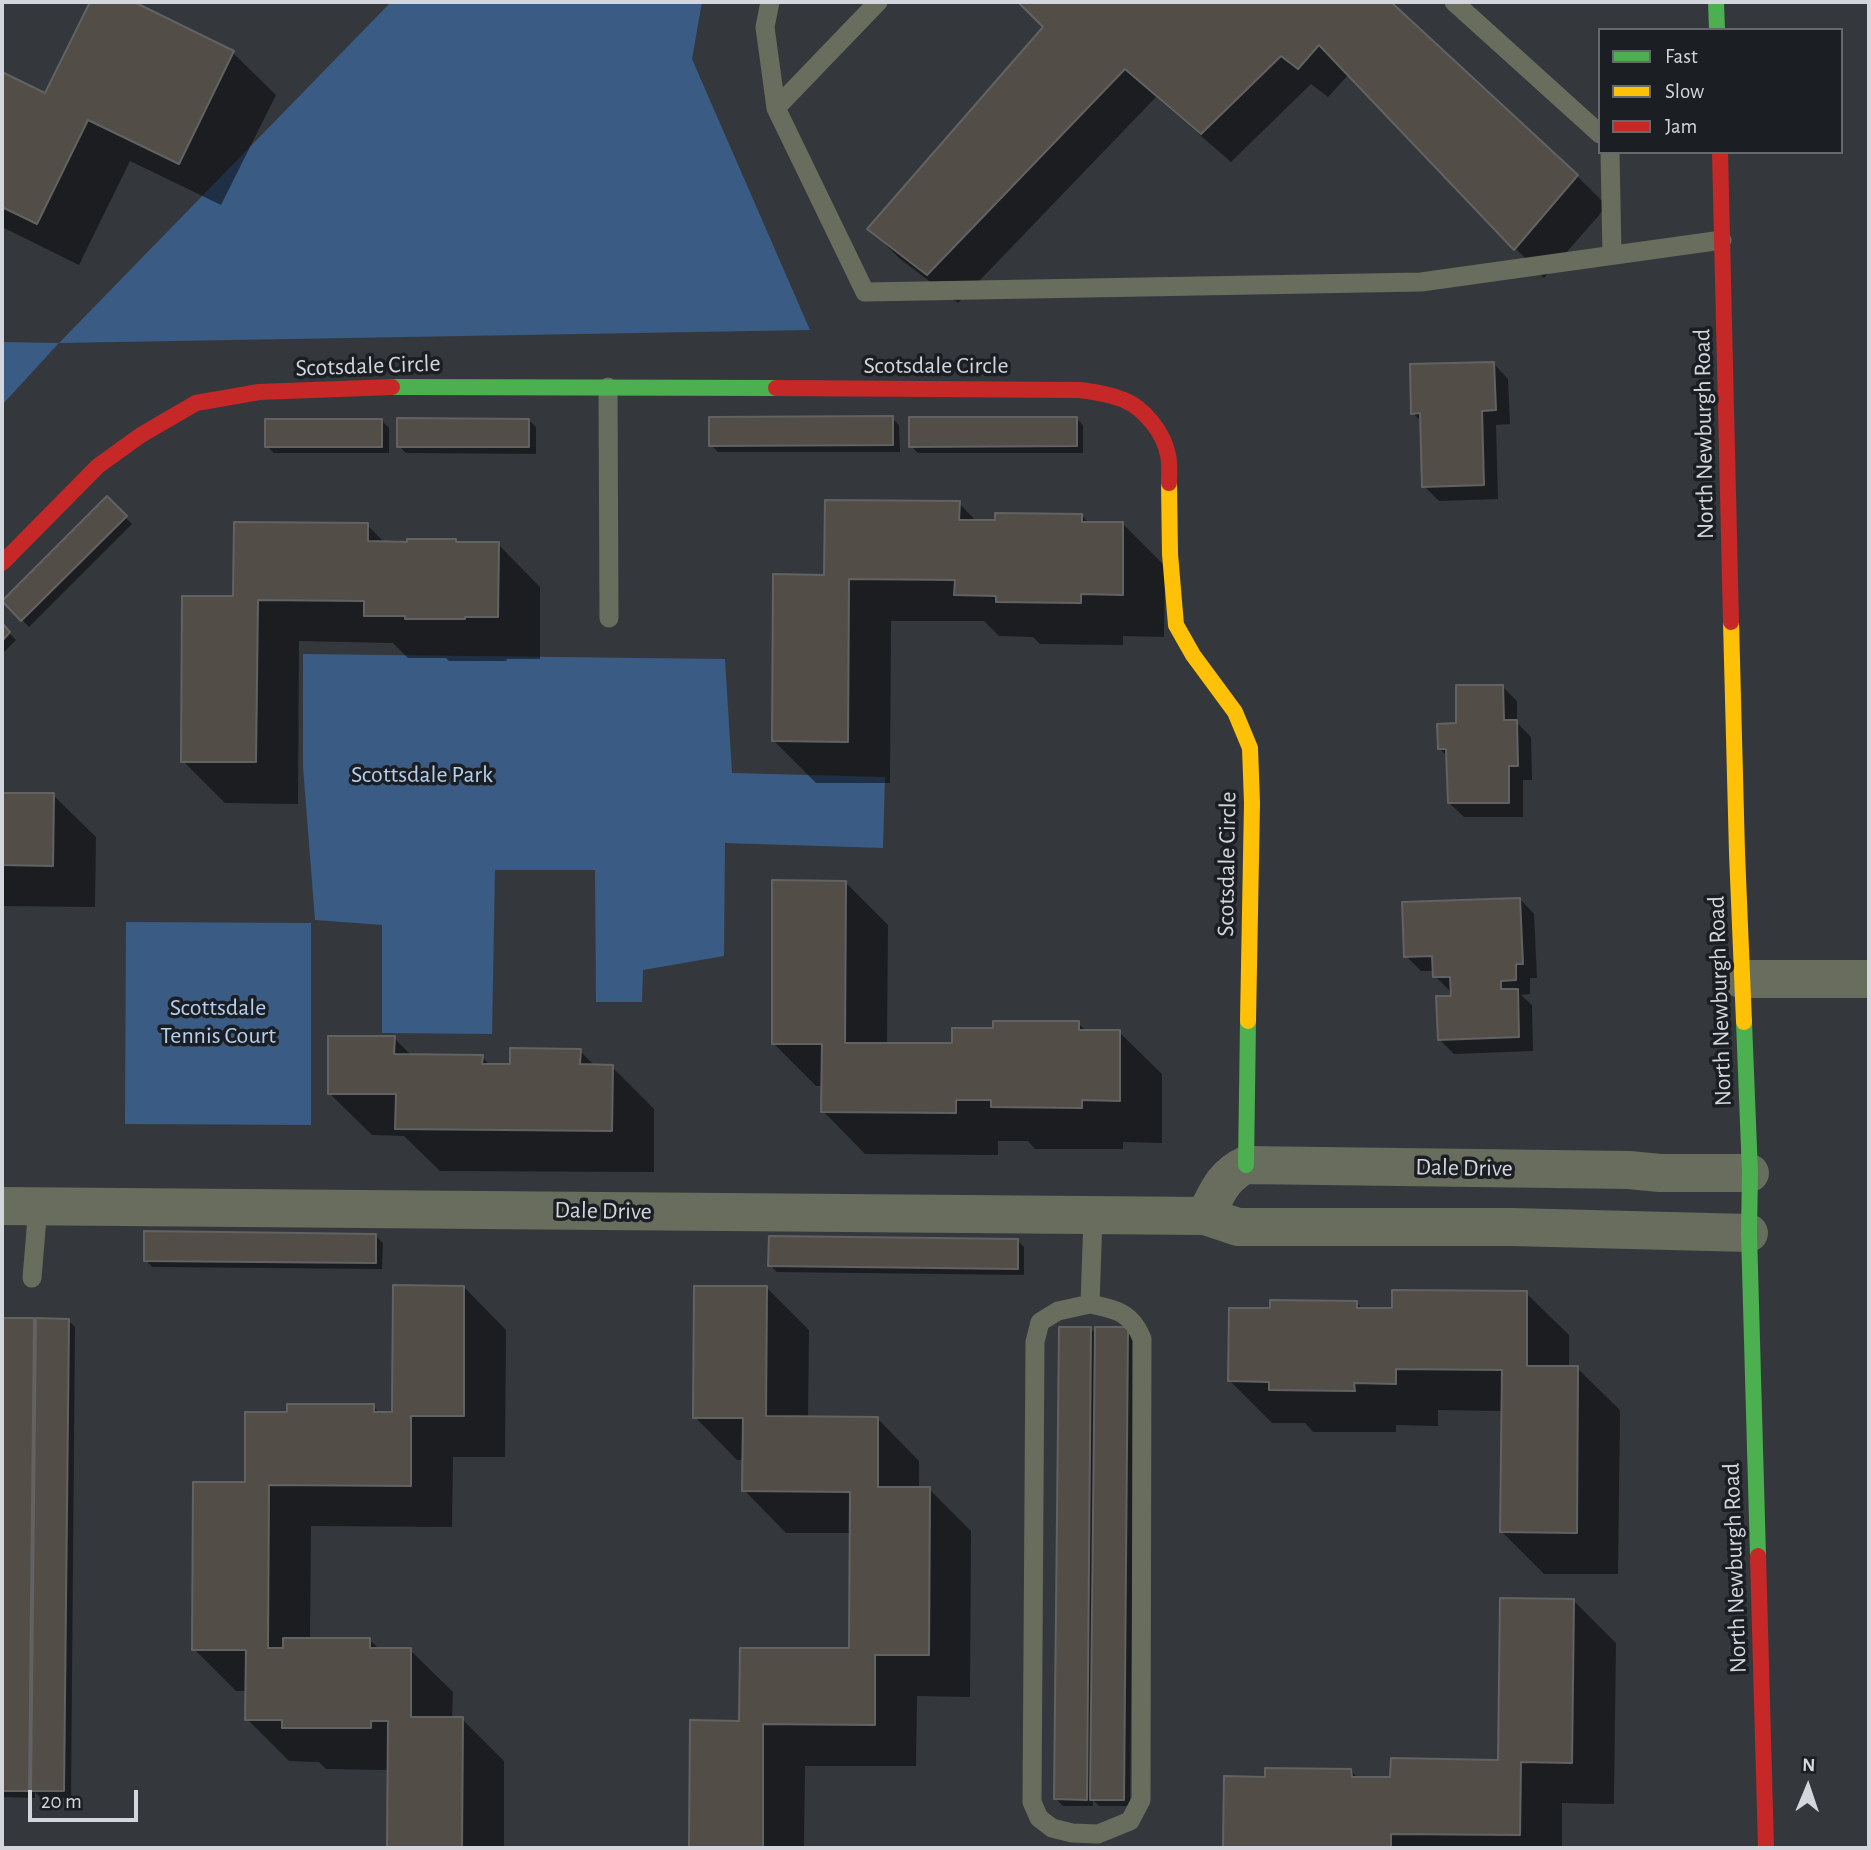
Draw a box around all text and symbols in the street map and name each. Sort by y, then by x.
legend [1598,28,1843,154]
text: Fast [1665,46,1698,67]
text: Slow [1665,81,1704,102]
text: Jam [1665,116,1697,137]
street label: North Newburgh Road [1688,329,1720,539]
street label: Scotsdale Circle [295,349,441,383]
street label: Scotsdale Circle [863,352,1009,380]
park label: Scottsdale Park [351,761,493,789]
street label: Scotsdale Circle [1211,791,1243,937]
street label: North Newburgh Road [1702,895,1738,1107]
park label: Scottsdale Tennis Court [160,994,276,1050]
street label: Dale Drive [1415,1153,1513,1183]
street label: Dale Drive [554,1196,652,1226]
street label: North Newburgh Road [1717,1462,1753,1674]
north arrow [1773,1752,1843,1822]
text: N [1802,1756,1816,1775]
scale bar [32,1776,142,1820]
text: 20 m [41,1791,82,1812]

